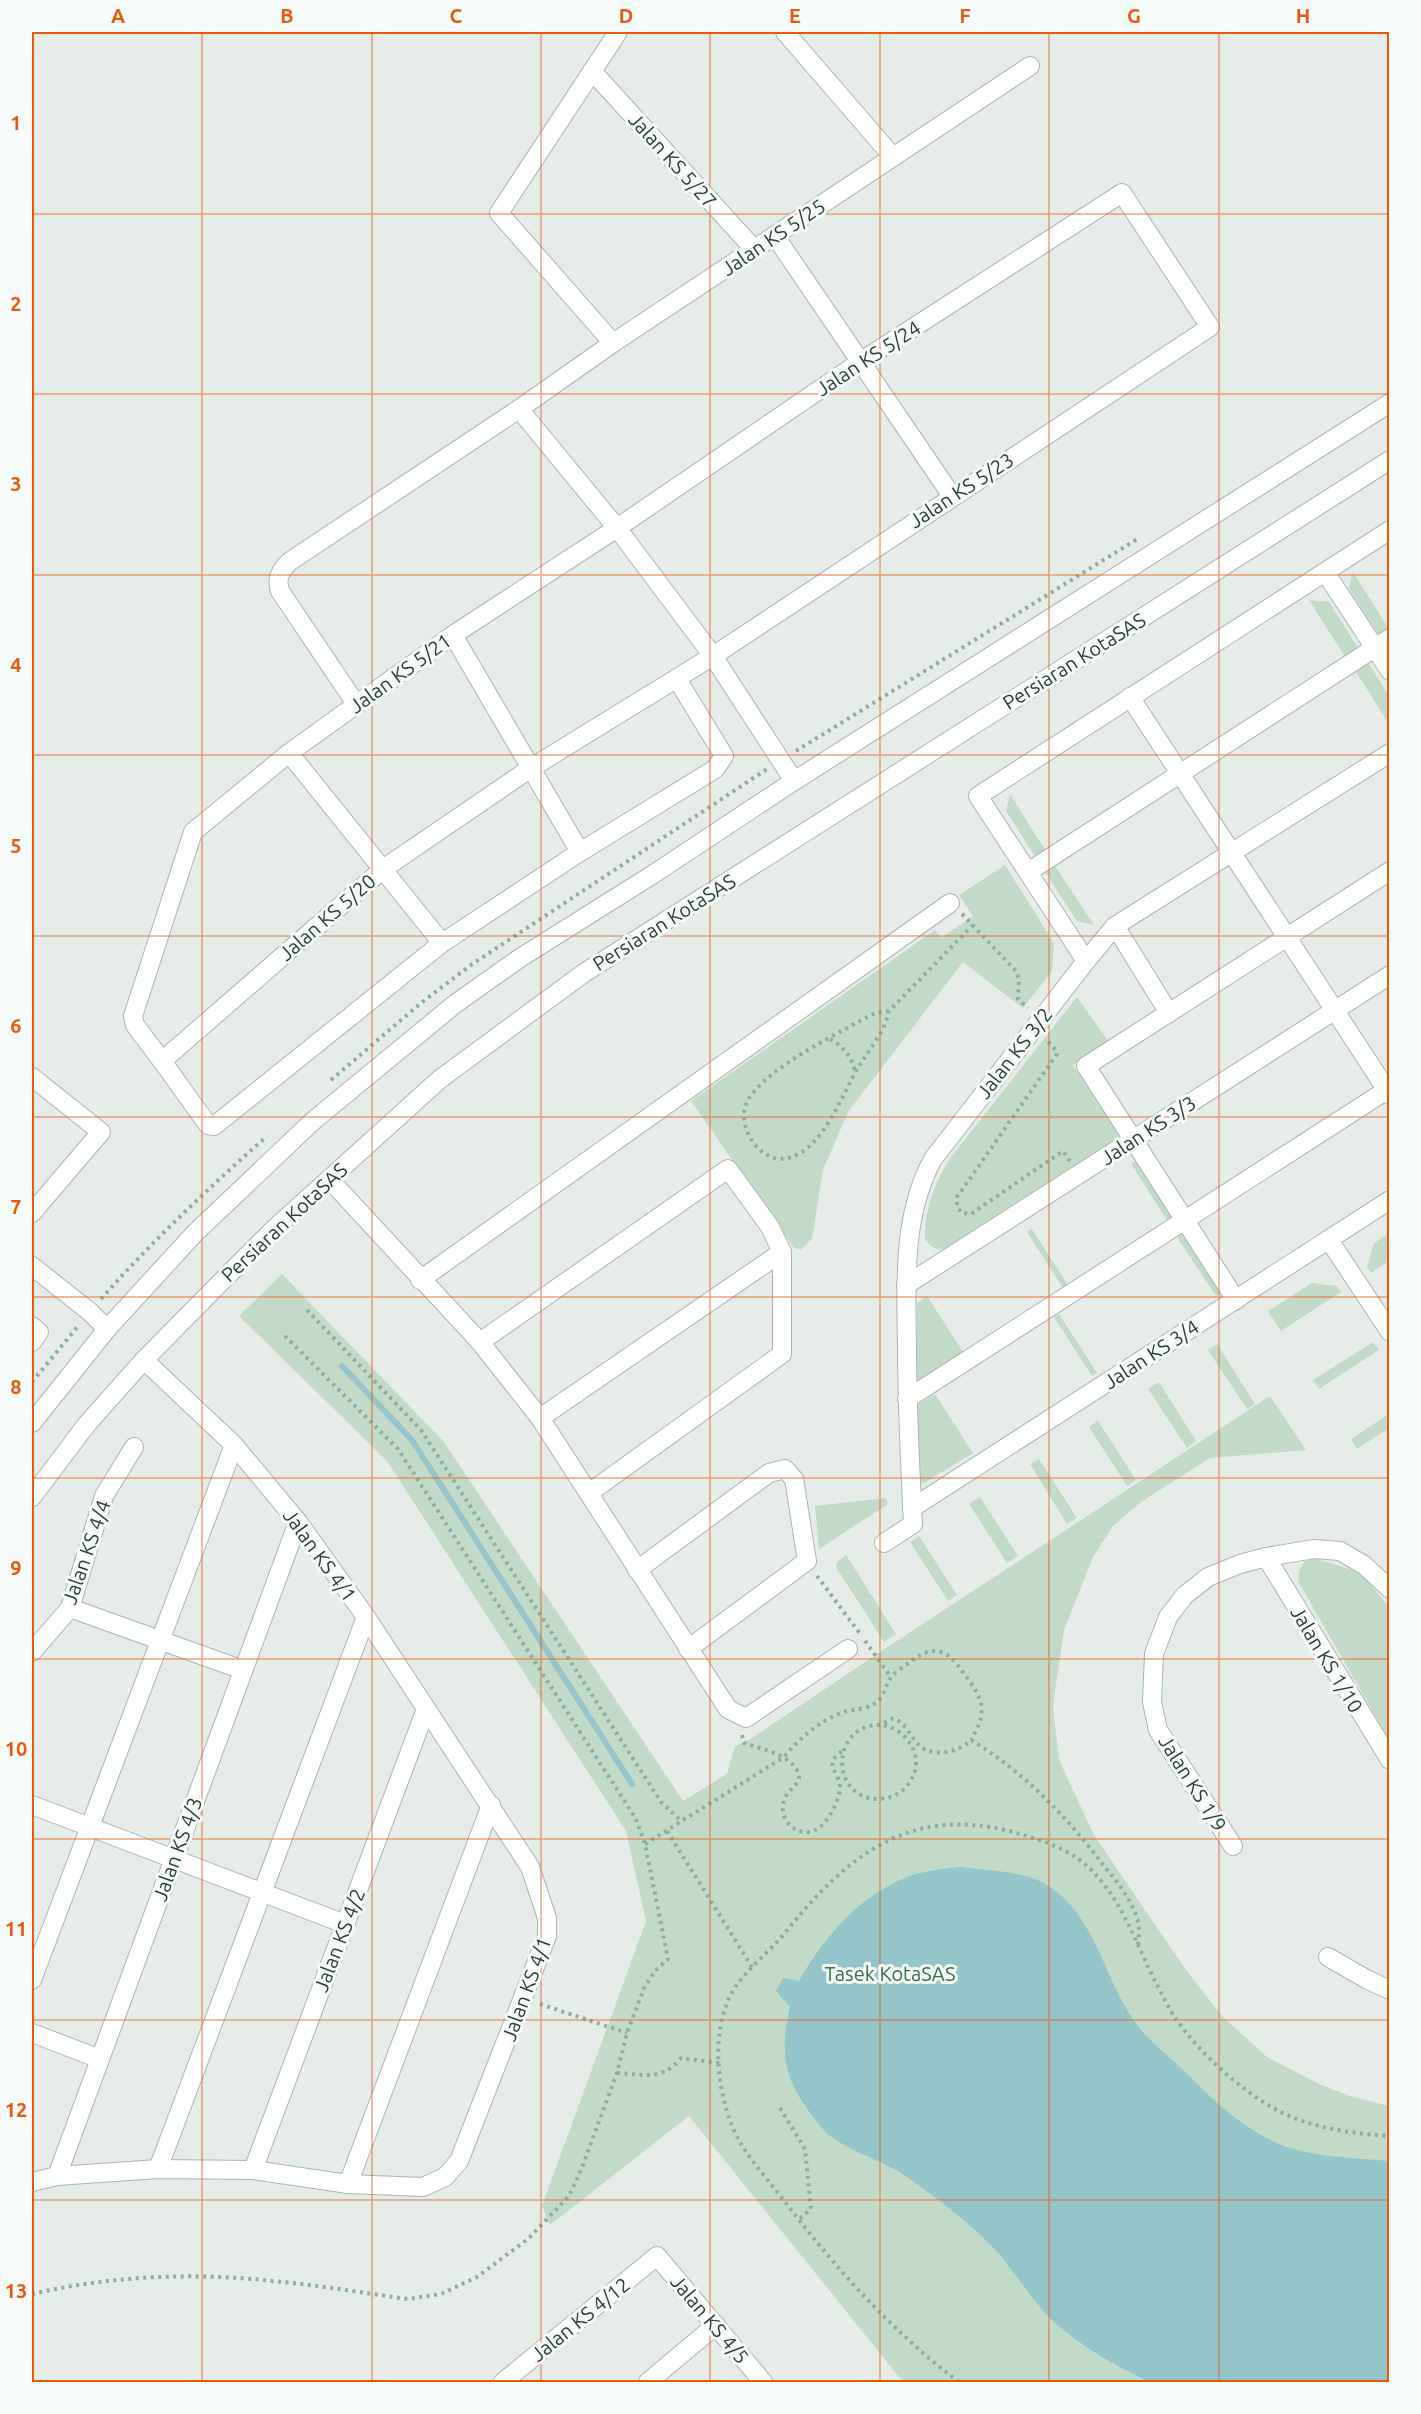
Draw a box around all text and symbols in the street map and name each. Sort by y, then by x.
text: A [111,4,125,27]
text: B [280,4,294,27]
text: C [450,4,463,27]
text: D [619,4,633,27]
text: E [789,4,801,27]
text: F [959,4,971,27]
text: G [1127,4,1141,27]
text: H [1296,4,1310,27]
street label: Jalan KS 5/27 [624,108,722,212]
text: 1 [10,111,22,134]
street label: Jalan KS 5/25 [717,194,829,280]
text: 2 [10,292,22,315]
street label: Jalan KS 5/24 [811,316,925,400]
street label: Jalan KS 5/23 [904,448,1018,532]
text: 3 [10,472,22,495]
street label: Persiaran KotaSAS [998,608,1150,714]
street label: Jalan KS 5/21 [345,628,455,718]
text: 4 [10,653,22,676]
text: 5 [10,834,22,857]
street label: Jalan KS 5/20 [274,869,380,965]
street label: Persiaran KotaSAS [588,869,740,975]
street label: Jalan KS 3/2 [971,1003,1057,1103]
text: 6 [10,1014,22,1037]
street label: Jalan KS 3/3 [1096,1091,1200,1169]
street label: Persiaran KotaSAS [216,1158,352,1286]
text: 7 [10,1195,22,1218]
street label: Jalan KS 3/4 [1099,1315,1203,1393]
text: 8 [10,1375,22,1398]
street label: Jalan KS 4/4 [57,1497,115,1607]
street label: Jalan KS 4/1 [279,1504,361,1606]
text: 9 [10,1556,22,1579]
street label: Jalan KS 1/10 [1286,1602,1368,1716]
street label: Jalan KS 1/9 [1154,1731,1232,1835]
text: 10 [5,1737,27,1760]
street label: Jalan KS 4/3 [148,1794,206,1904]
street label: Jalan KS 4/2 [309,1885,369,1995]
text: 11 [5,1917,27,1940]
street label: Jalan KS 4/1 [497,1934,555,2044]
park label: Tasek KotaSAS [824,1962,956,1985]
text: 12 [5,2098,27,2121]
street label: Jalan KS 4/5 [666,2270,754,2368]
street label: Jalan KS 4/12 [526,2272,634,2366]
text: 13 [5,2279,27,2302]

